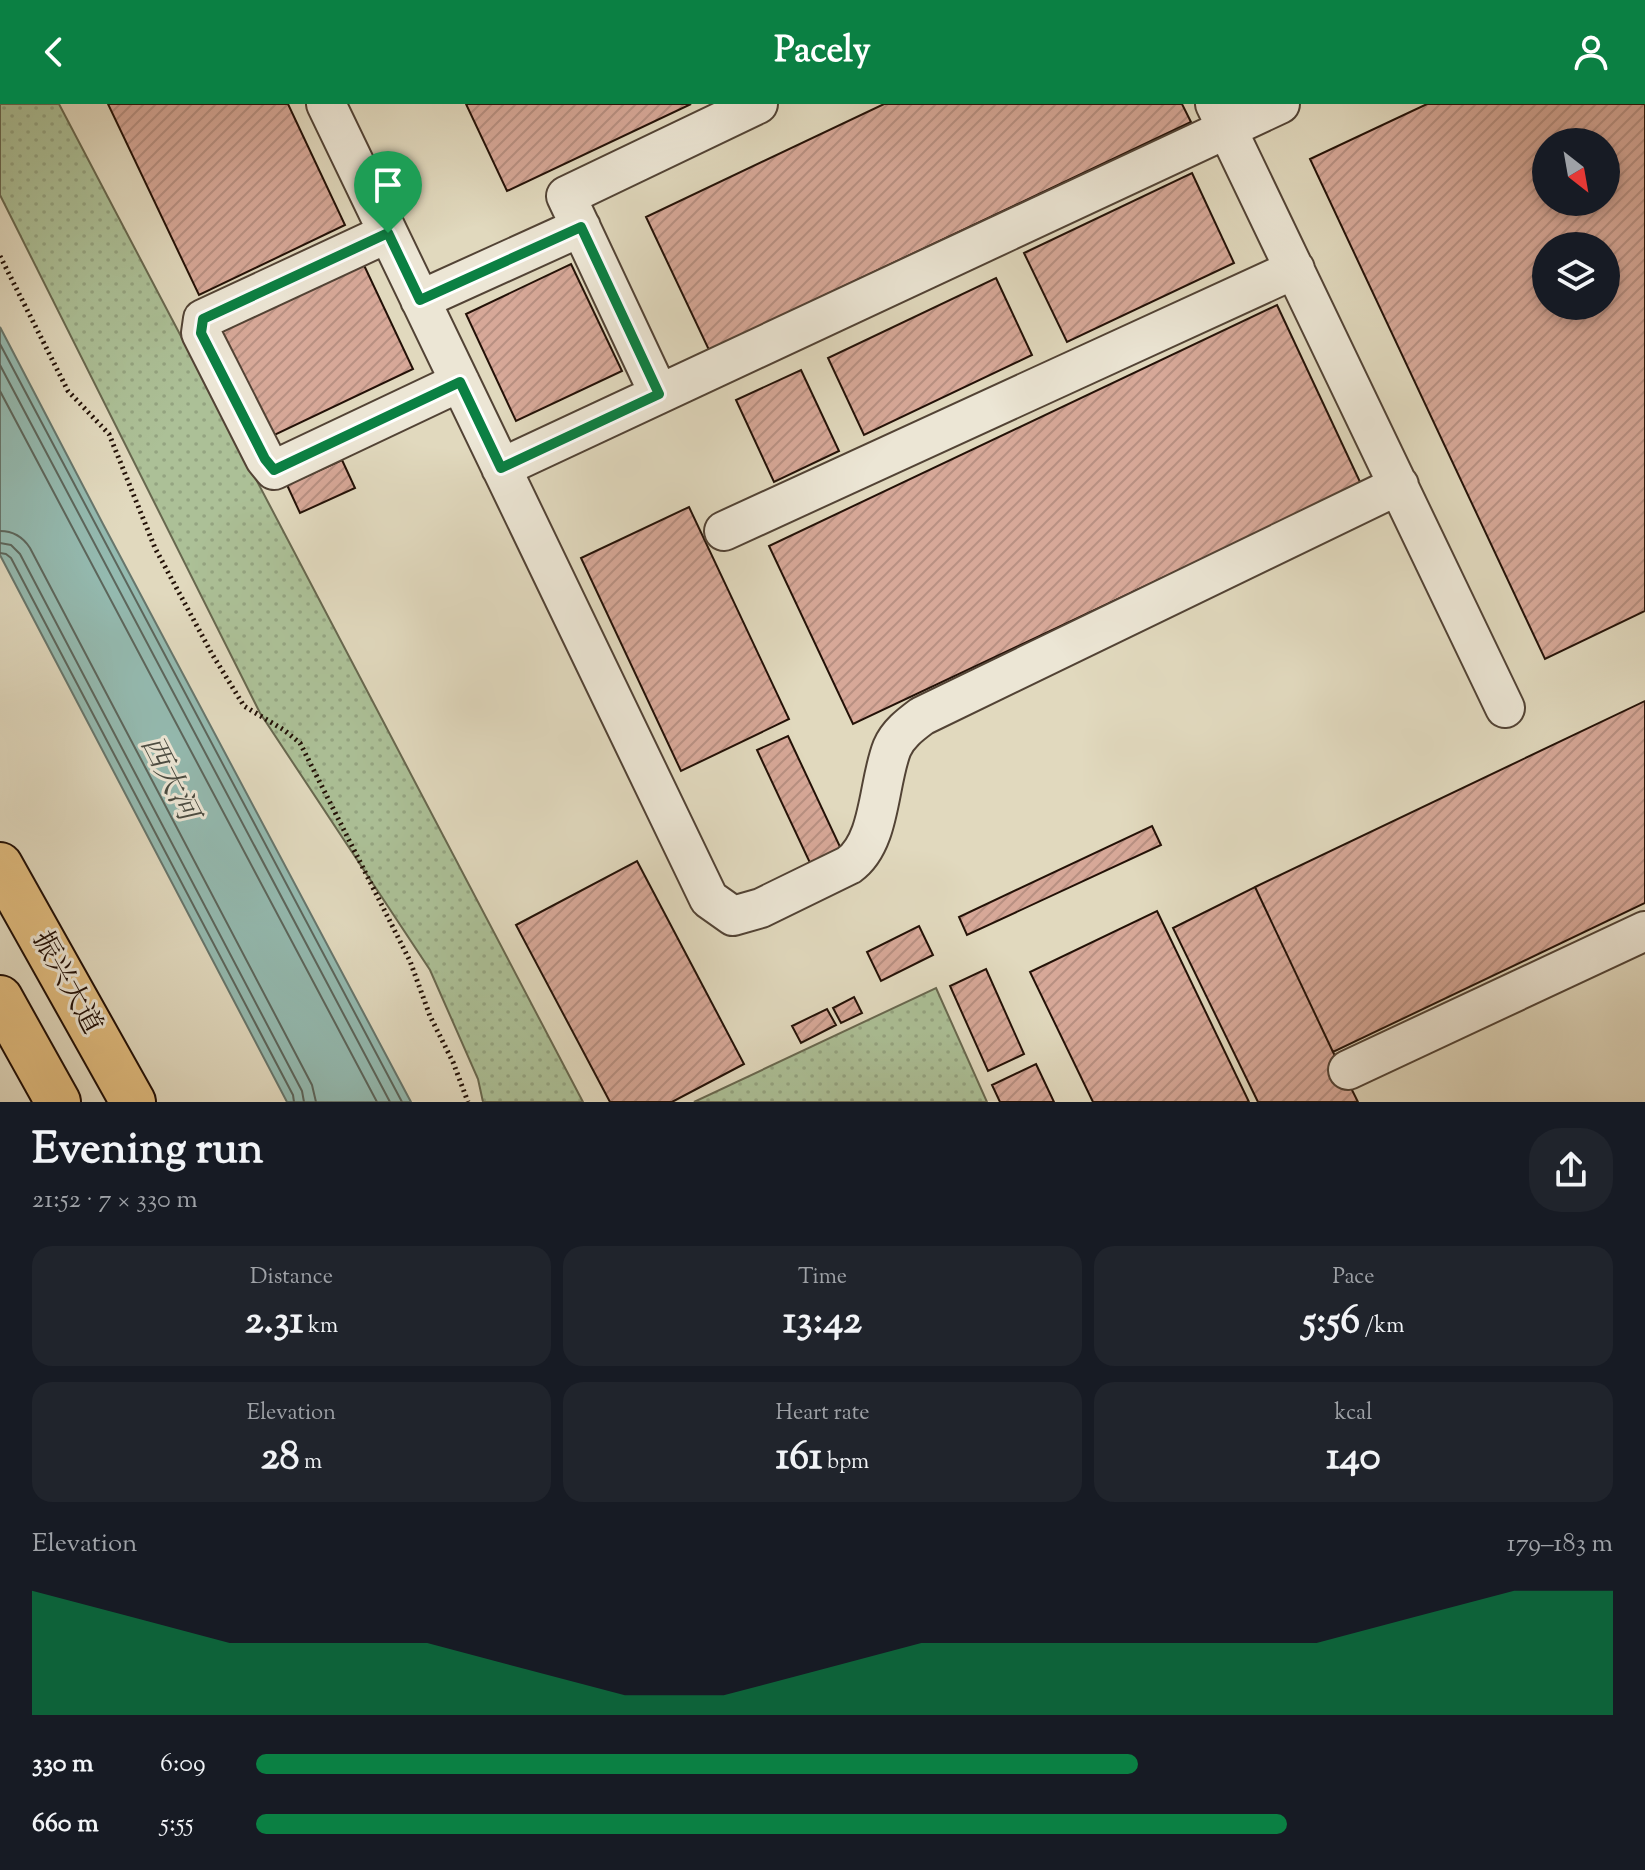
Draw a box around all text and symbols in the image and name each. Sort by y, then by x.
text: Pacely [774,26,871,78]
icon: back [32,30,76,74]
icon: person [1569,30,1613,74]
north arrow [1532,128,1620,216]
map controls [1532,128,1620,320]
pin [354,151,422,233]
icon: arrive [366,163,410,207]
button: layers [1532,232,1620,320]
water label: 西大河 [128,729,210,833]
street label: 振兴大道 [21,924,111,1042]
text: Evening run [32,1120,264,1183]
button: share [1529,1128,1613,1212]
text: 21:52 · 7 × 330 m [32,1182,198,1219]
text: Distance [250,1262,333,1294]
text: Time [798,1262,847,1294]
text: Pace [1332,1262,1375,1294]
text: 2.31 [245,1294,303,1351]
text: 13:42 [783,1294,862,1351]
text: 5:56 [1302,1294,1360,1351]
text: km [303,1311,338,1343]
text: /km [1360,1311,1405,1343]
text: Elevation [247,1398,336,1430]
text: Heart rate [776,1398,869,1430]
text: kcal [1335,1398,1372,1430]
text: 28 [261,1430,299,1487]
text: 161 [776,1430,822,1487]
text: 140 [1326,1430,1381,1487]
text: m [299,1447,322,1479]
text: bpm [822,1447,869,1479]
text: Elevation [32,1526,137,1563]
text: 179–183 m [1507,1526,1613,1563]
text: 330 m [32,1746,94,1783]
text: 6:09 [160,1746,206,1783]
text: 660 m [32,1806,99,1843]
text: 5:55 [160,1806,194,1843]

